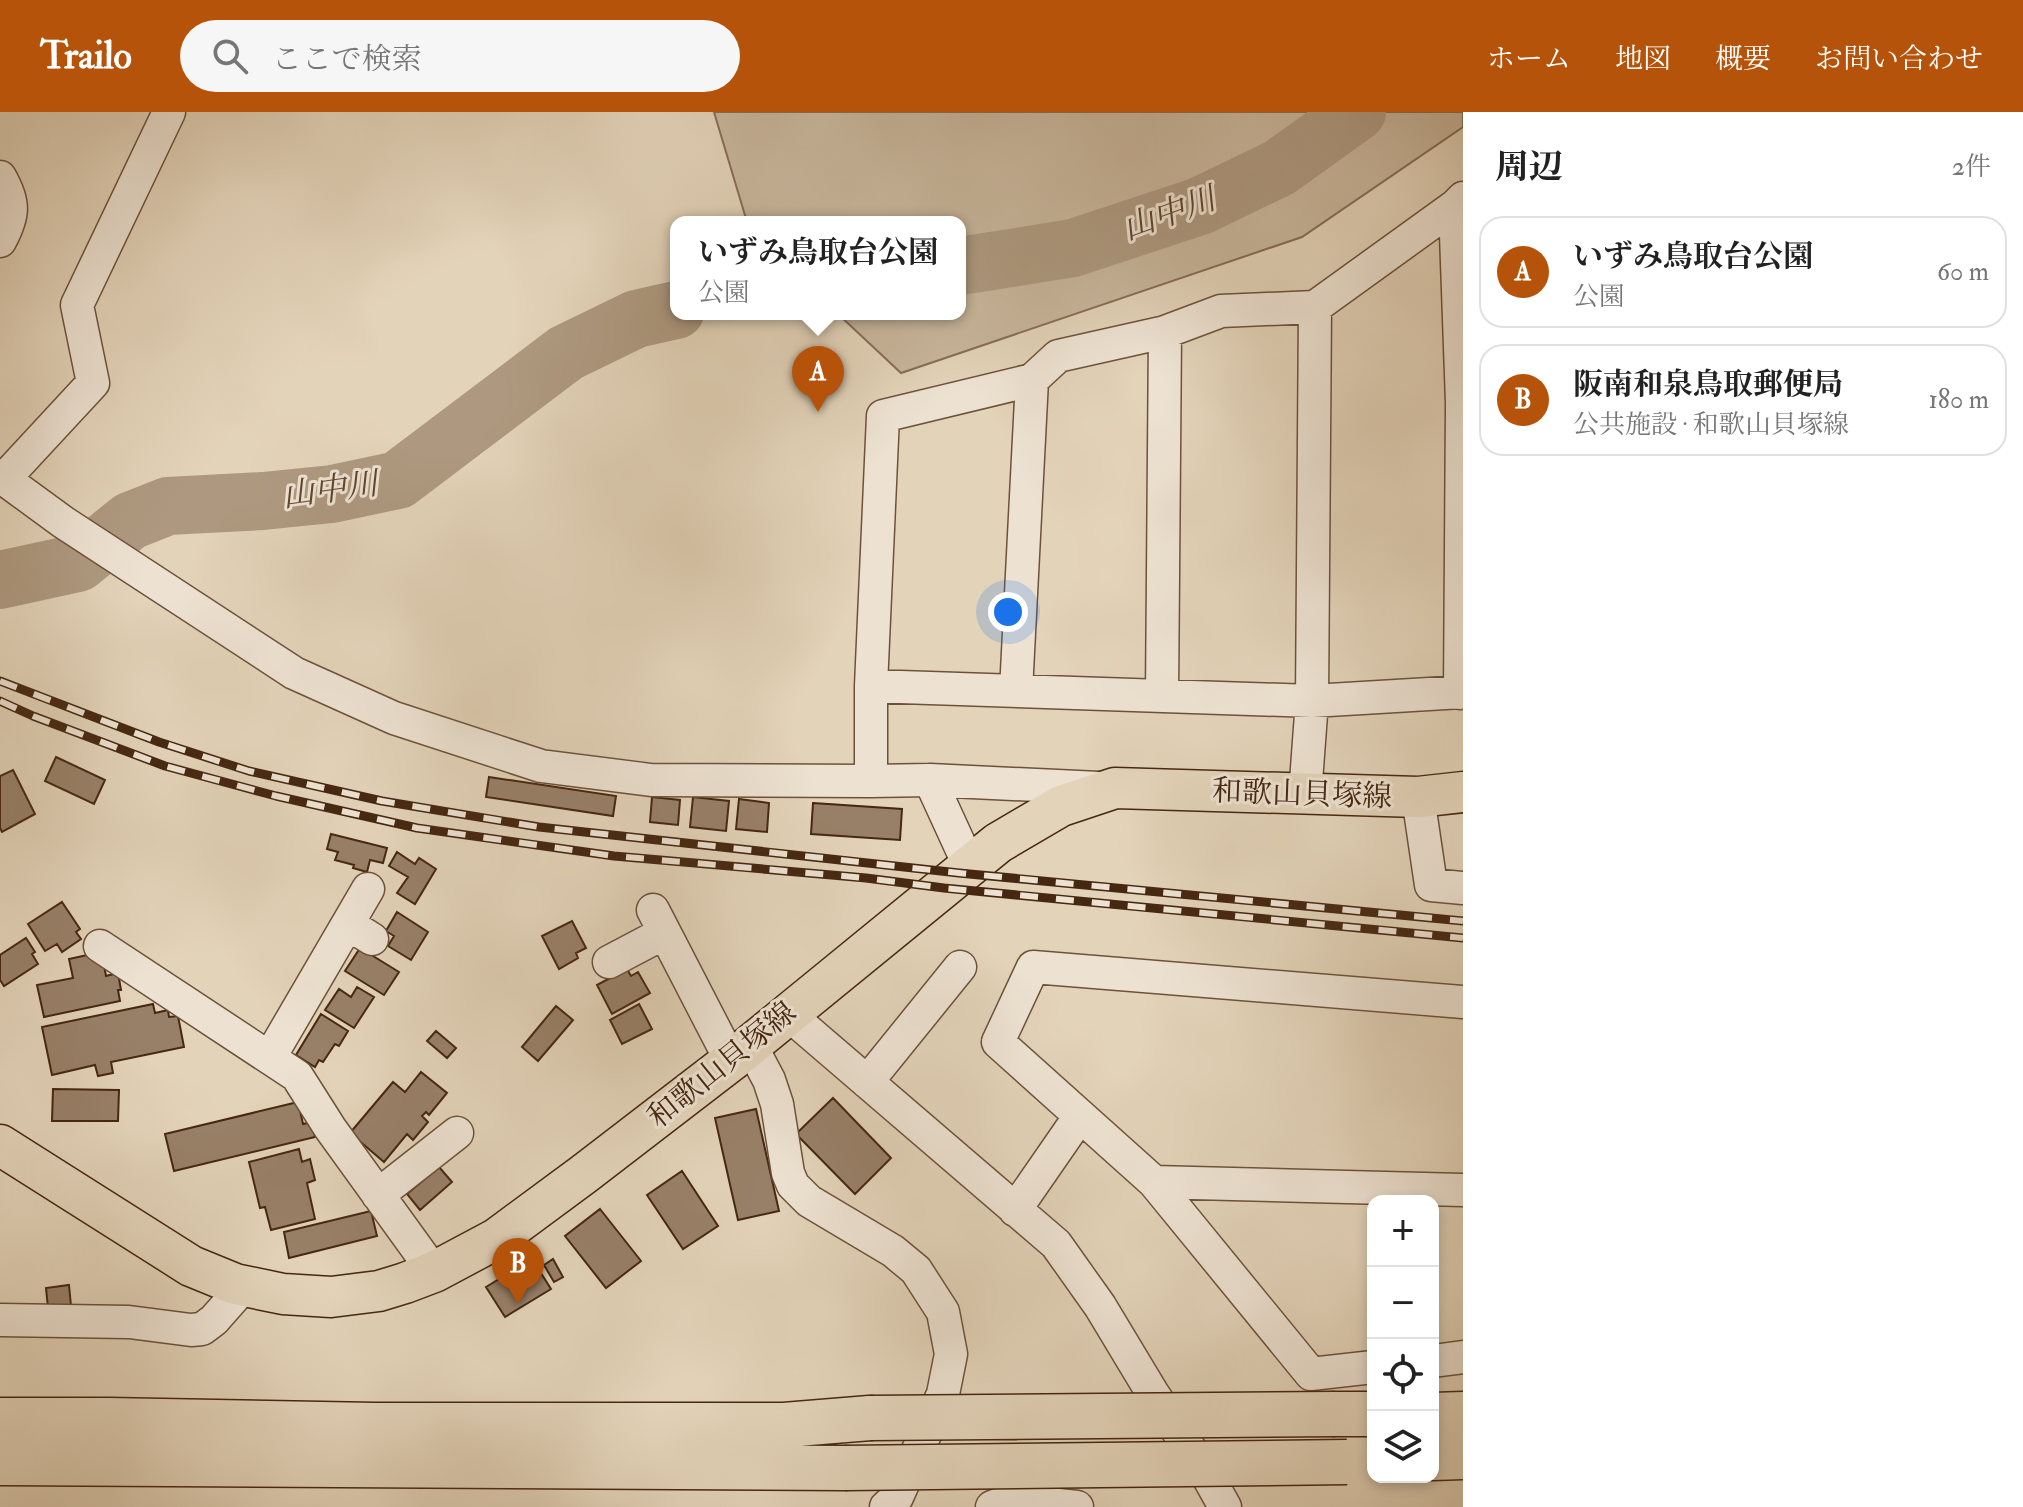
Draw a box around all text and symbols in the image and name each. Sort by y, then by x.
search box [180,20,740,92]
text: Trailo [40,32,132,80]
icon: search [208,34,252,78]
text: ここで検索 [272,41,422,78]
text: ホーム [1487,42,1571,77]
text: 地図 [1615,42,1671,77]
text: 概要 [1715,42,1771,77]
text: お問い合わせ [1815,42,1983,77]
text: 周辺 [1495,146,1563,189]
text: 2件 [1952,151,1991,183]
water label: 山中川 [1117,178,1224,249]
popup [670,216,966,320]
text: いずみ鳥取台公園 [698,234,938,271]
text: いずみ鳥取台公園 [1573,238,1813,275]
text: A [1515,256,1531,288]
text: 60 m [1937,256,1989,288]
text: 公園 [698,277,750,309]
text: 公園 [1573,281,1625,313]
pin: A [792,346,844,412]
text: 阪南和泉鳥取郵便局 [1573,366,1843,403]
text: B [1514,384,1532,416]
text: 180 m [1929,384,1989,416]
text: 公共施設 · 和歌山貝塚線 [1573,409,1849,441]
water label: 山中川 [280,463,383,516]
your location [988,592,1028,632]
street label: 和歌山貝塚線 [1211,772,1393,816]
street label: 和歌山貝塚線 [640,994,804,1136]
map controls [1367,1195,1439,1483]
button: + [1367,1195,1439,1267]
pin: B [492,1238,544,1304]
button: − [1367,1267,1439,1339]
button: locate [1367,1339,1439,1411]
button: layers [1367,1411,1439,1483]

